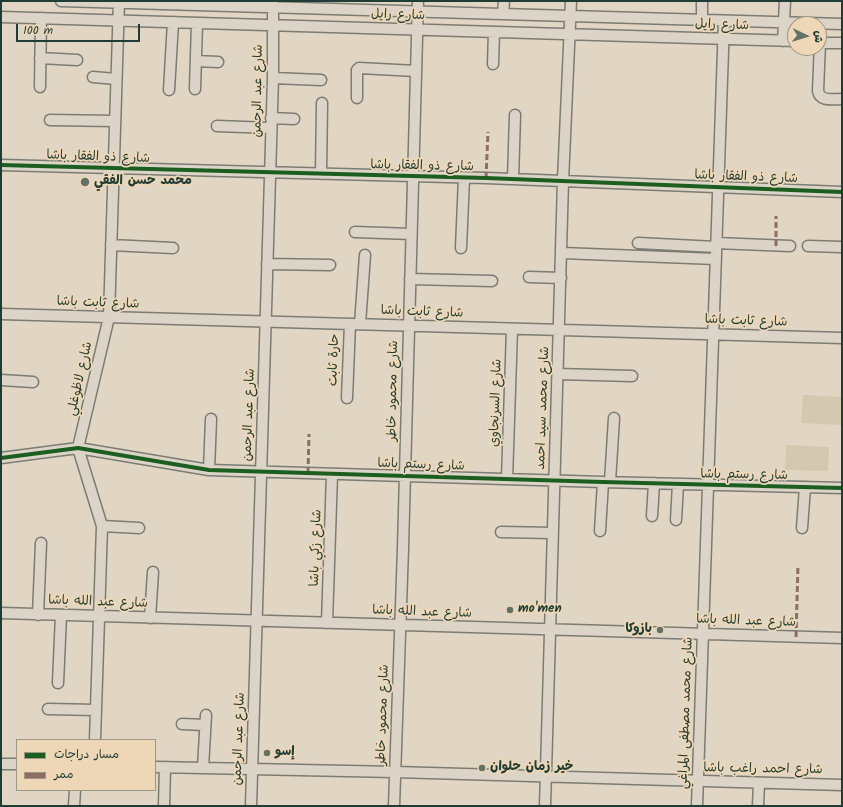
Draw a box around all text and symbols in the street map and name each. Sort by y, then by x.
street label: شارع رايل [371,7,425,25]
scale bar [18,16,142,42]
north arrow [787,16,827,56]
street label: شارع رايل [695,17,749,35]
text: 100 m [23,21,53,40]
text: ش [809,30,827,43]
street label: شارع عبد الرحمن [250,44,268,138]
street label: شارع ذو الفقار باشا [46,148,150,168]
street label: شارع ذو الفقار باشا [370,158,474,176]
street label: شارع ذو الفقار باشا [694,168,798,188]
place label: محمد حسن الفقي [94,174,192,190]
marker: محمد حسن الفقي [79,176,91,188]
street label: شارع ثابت باشا [56,295,140,313]
street label: شارع ثابت باشا [380,304,464,322]
street label: شارع ثابت باشا [704,313,788,331]
street label: حارة ثابت [326,333,344,387]
street label: شارع لاظوغلي [65,340,97,418]
street label: شارع محمود خاطر [385,340,403,442]
street label: شارع محمد سيد احمد [534,346,554,470]
street label: شارع السرنجاوي [488,359,506,447]
street label: شارع عبد الرحمن [241,368,259,462]
street label: شارع رستم باشا [377,457,465,475]
street label: شارع رستم باشا [700,467,788,485]
street label: شارع زكي باشا [308,509,326,587]
street label: شارع عبد الله باشا [48,593,148,613]
place label: mo'men [518,602,562,618]
street label: شارع عبد الله باشا [372,603,472,623]
marker: mo'men [505,605,515,615]
street label: شارع عبد الله باشا [696,612,796,632]
place label: بازوكا [625,622,652,638]
marker: بازوكا [655,625,665,635]
street label: شارع محمد مصطفى المراغي [677,637,697,789]
street label: شارع محمود خاطر [374,664,394,766]
street label: شارع عبد الرحمن [231,692,249,786]
legend [16,739,156,791]
text: مسار دراجات [54,745,119,764]
place label: إسو [275,745,295,761]
marker: إسو [262,748,272,758]
place label: خير زمان حلوان [490,760,573,776]
street label: شارع احمد راغب باشا [703,761,823,779]
marker: خير زمان حلوان [477,763,487,773]
text: ممر [54,765,73,784]

